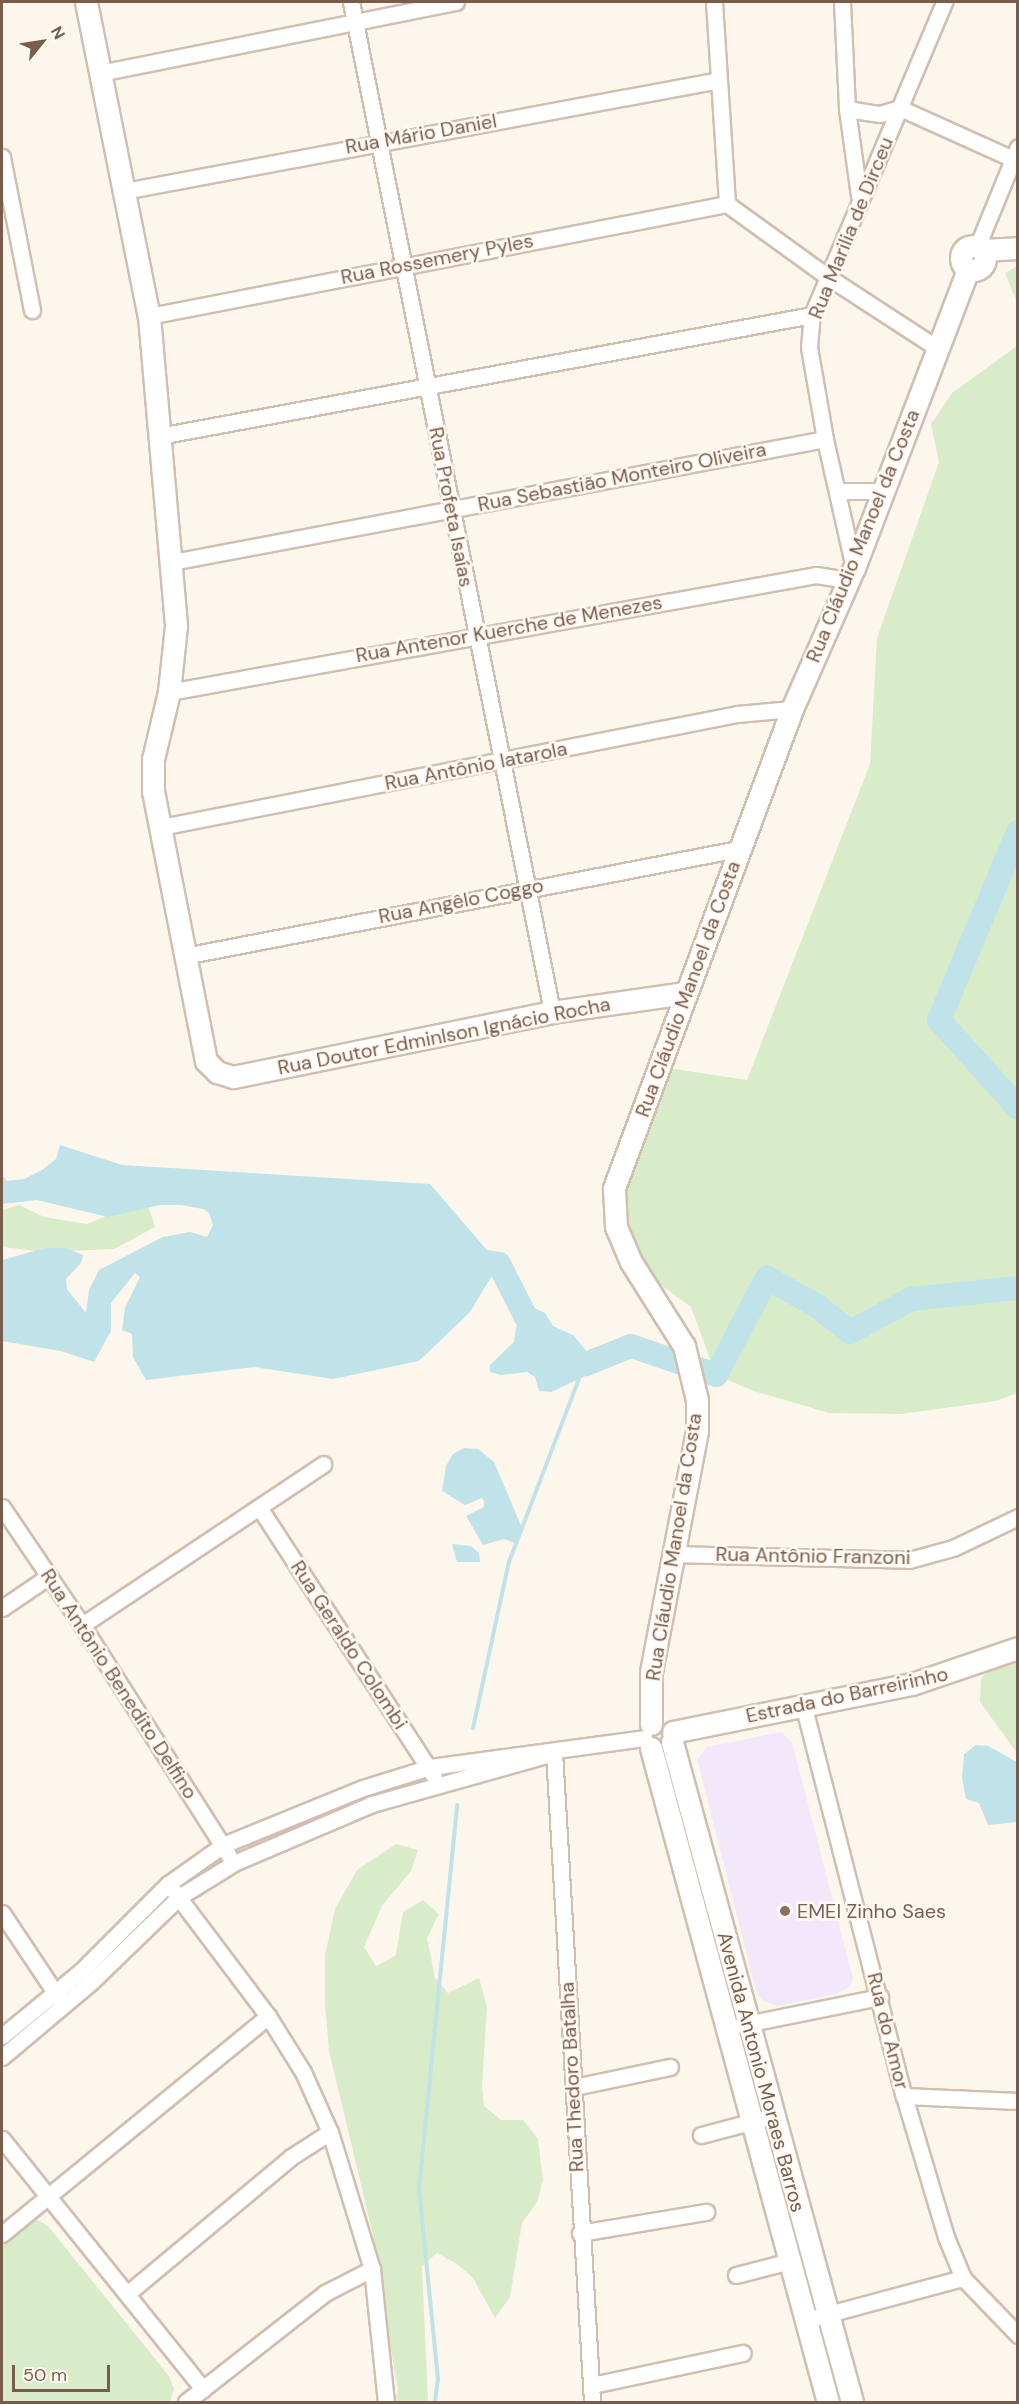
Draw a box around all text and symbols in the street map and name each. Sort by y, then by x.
north arrow [12,12,72,72]
text: N [46,22,70,43]
street label: Rua Mário Daniel [343,109,499,159]
street label: Rua Marilia de Dirceu [804,134,898,322]
street label: Rua Rossemery Pyles [339,229,535,289]
street label: Rua Cláudio Manoel da Costa [801,406,925,666]
street label: Rua Profeta Isaías [424,425,478,589]
street label: Rua Sebastião Monteiro Oliveira [476,437,768,517]
street label: Rua Antenor Kuerche de Menezes [354,590,664,668]
street label: Rua Antônio Iatarola [383,737,569,795]
street label: Rua Cláudio Manoel da Costa [630,858,746,1120]
street label: Rua Angêlo Coggo [376,873,546,929]
street label: Rua Doutor Edminlson Ignácio Rocha [276,992,612,1080]
street label: Rua Cláudio Manoel da Costa [641,1411,707,1683]
street label: Rua Antônio Franzoni [715,1542,911,1570]
street label: Rua Geraldo Colombi [286,1556,412,1734]
street label: Rua Antônio Benedito Delfino [35,1564,203,1804]
street label: Estrada do Barreirinho [744,1662,950,1728]
place label: EMEI Zinho Saes [797,1899,946,1923]
marker: EMEI Zinho Saes [778,1904,792,1918]
street label: Avenida Antonio Moraes Barros [712,1929,810,2215]
street label: Rua do Amor [862,1970,914,2092]
street label: Rua Thedoro Batalha [555,1981,589,2173]
scale bar [15,2353,112,2391]
text: 50 m [23,2363,67,2387]

